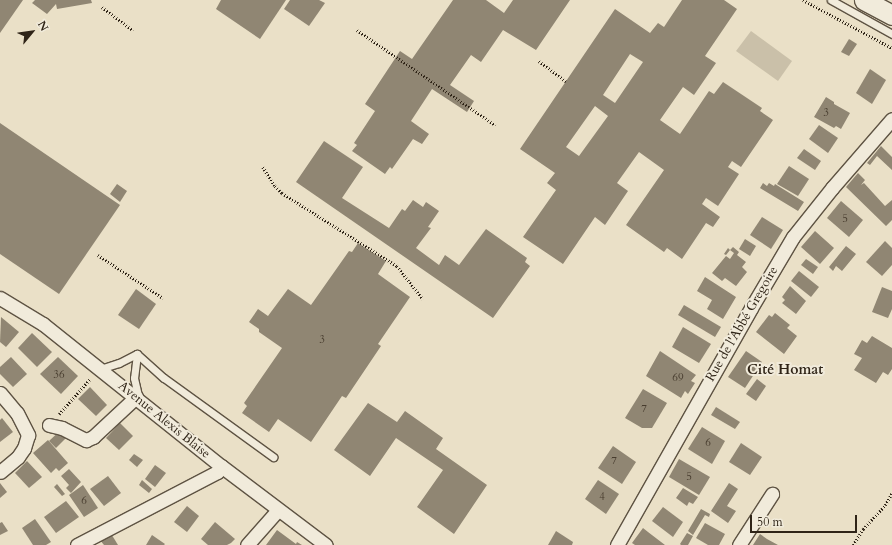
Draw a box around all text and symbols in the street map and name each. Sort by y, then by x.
north arrow [12,12,52,52]
text: N [34,18,52,34]
house number: 3 [823,106,829,120]
house number: 5 [842,212,848,226]
street label: Rue de l'Abbé Gregoire [703,264,781,384]
house number: 3 [319,333,325,347]
district label: Cité Homat [747,362,823,378]
house number: 36 [53,368,65,382]
house number: 69 [672,371,684,385]
street label: Avenue Alexis Blaise [115,378,213,462]
house number: 7 [641,402,647,416]
house number: 6 [705,436,711,450]
house number: 7 [611,454,617,468]
house number: 5 [686,470,692,484]
house number: 4 [599,490,605,504]
house number: 6 [81,494,87,508]
scale bar [752,507,859,533]
text: 50 m [757,514,783,530]

